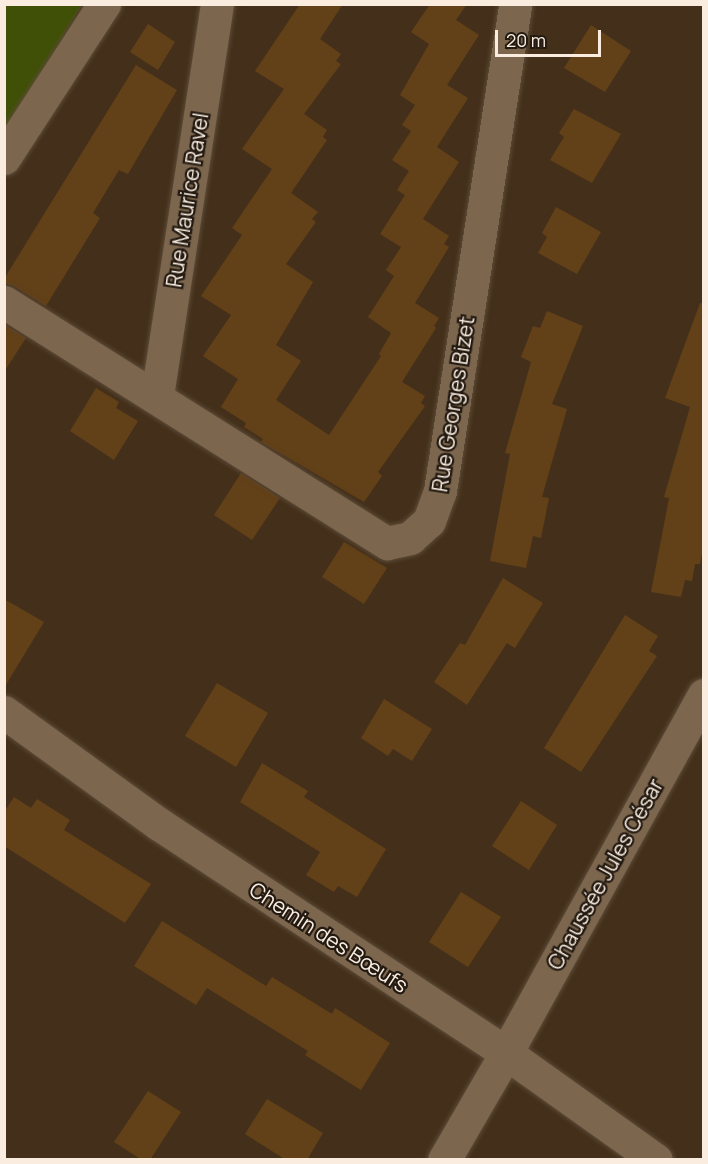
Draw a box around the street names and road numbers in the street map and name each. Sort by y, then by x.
street label: Rue Maurice Ravel [161,111,213,289]
street label: Rue Georges Bizet [427,314,479,494]
street label: Chaussée Jules César [542,774,668,974]
street label: Chemin des Bœufs [245,876,413,998]

